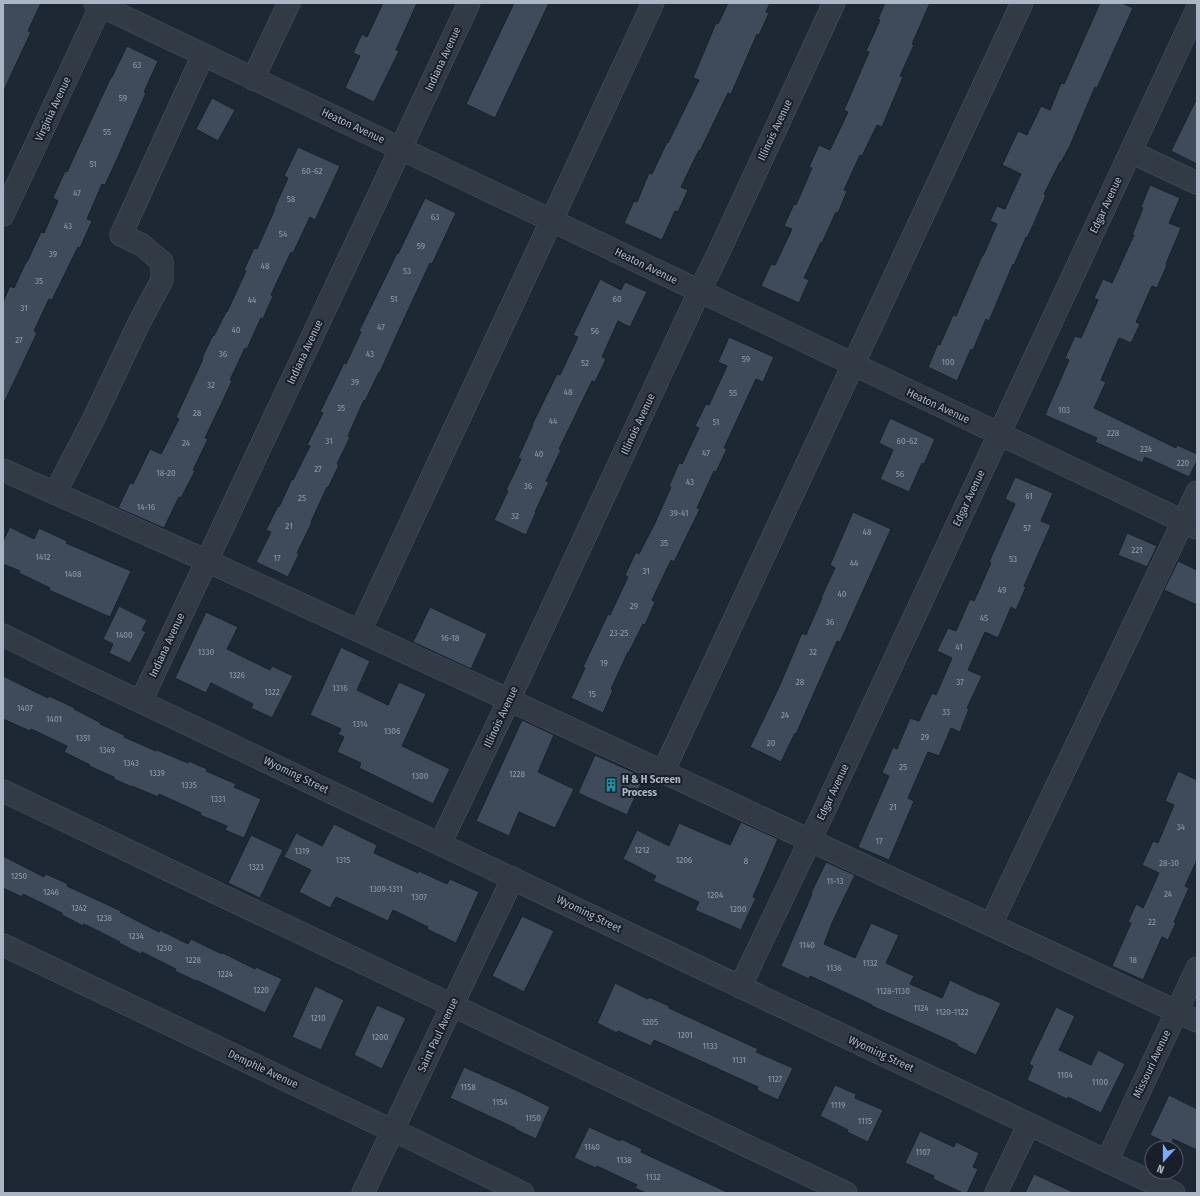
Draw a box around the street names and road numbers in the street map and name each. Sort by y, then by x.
street label: Indiana Avenue [422,25,464,93]
street label: Virginia Avenue [32,75,74,143]
street label: Illinois Avenue [755,97,795,163]
street label: Heaton Avenue [319,106,387,146]
street label: Edgar Avenue [1087,175,1125,235]
street label: Heaton Avenue [613,245,679,287]
street label: Indiana Avenue [284,318,326,386]
street label: Heaton Avenue [904,386,972,426]
street label: Illinois Avenue [618,391,658,457]
street label: Edgar Avenue [950,468,988,528]
street label: Indiana Avenue [146,611,188,679]
street label: Illinois Avenue [481,684,521,750]
street label: Wyoming Street [261,754,331,797]
street label: Edgar Avenue [814,762,852,822]
street label: Wyoming Street [554,893,624,936]
street label: Saint Paul Avenue [415,996,461,1074]
street label: Missouri Avenue [1131,1028,1173,1100]
street label: Wyoming Street [846,1033,916,1075]
street label: Demphle Avenue [226,1047,300,1091]

